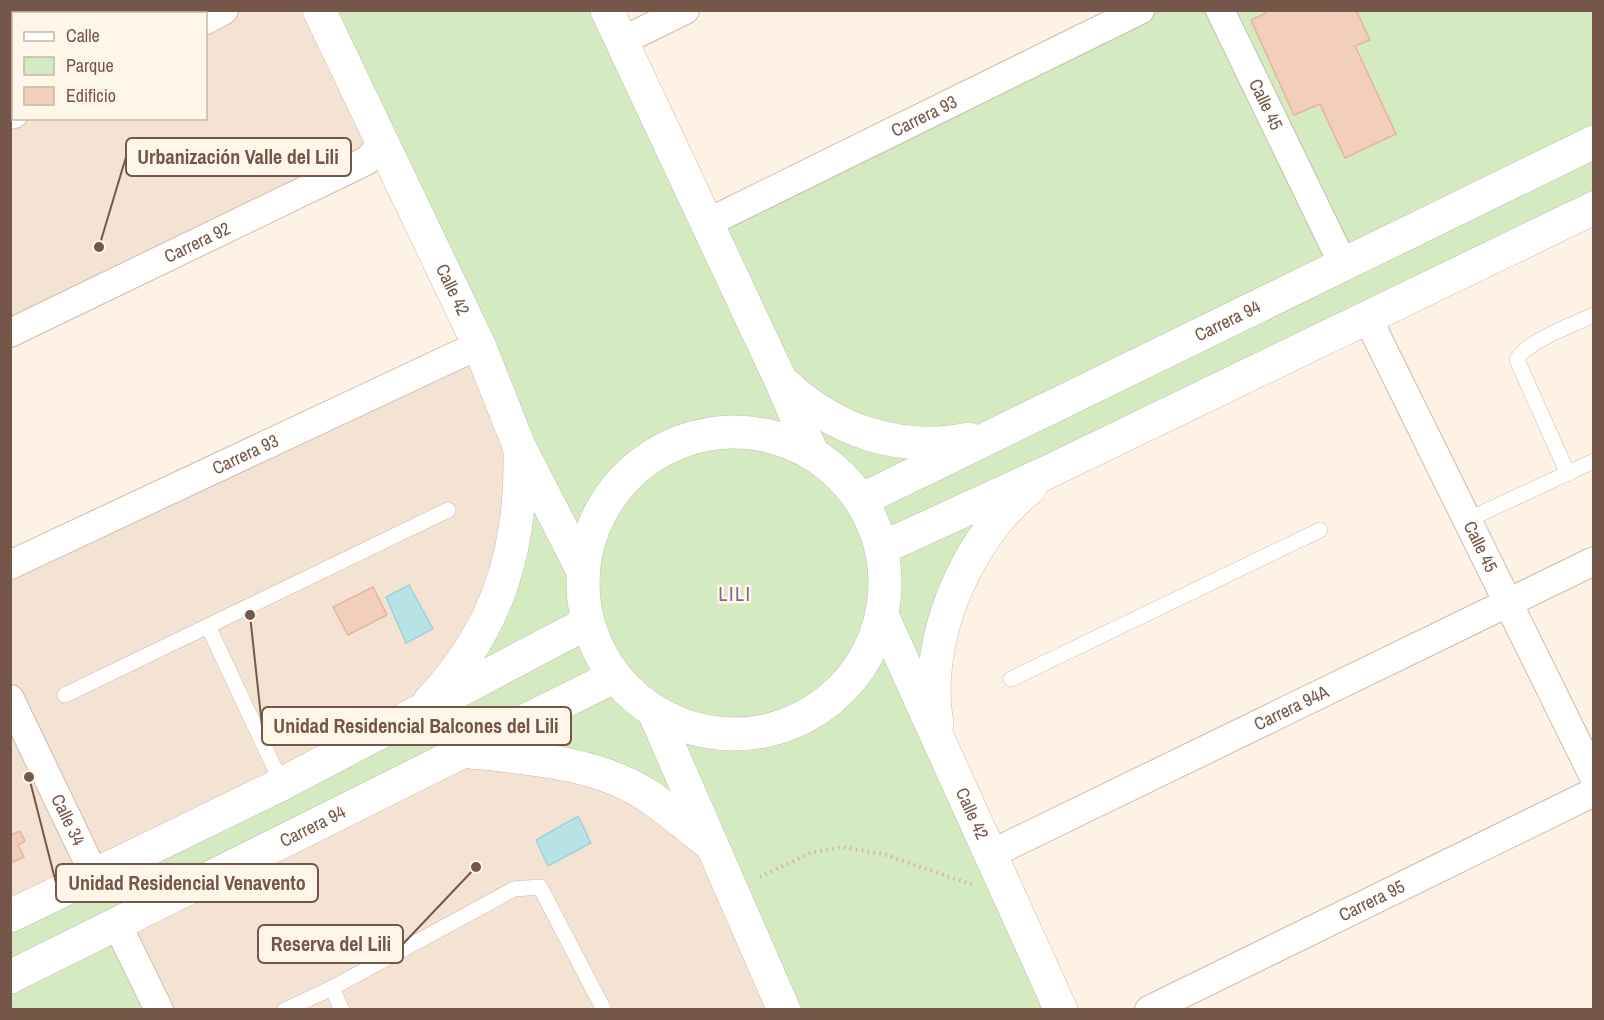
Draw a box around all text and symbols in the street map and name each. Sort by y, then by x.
legend [12,12,207,120]
text: Calle [66,23,100,48]
text: Parque [66,53,114,78]
street label: Calle 45 [1243,74,1289,134]
text: Edificio [66,83,116,108]
street label: Carrera 93 [887,89,961,143]
callout: Urbanización Valle del Lili [126,138,351,176]
text: Urbanización Valle del Lili [137,143,339,170]
street label: Carrera 92 [160,215,234,269]
street label: Calle 42 [430,260,476,319]
street label: Carrera 94 [1190,294,1265,347]
street label: Carrera 93 [208,428,282,480]
street label: Calle 45 [1458,517,1504,576]
district label: LILI [718,580,752,607]
street label: Carrera 94A [1250,679,1333,736]
callout: Unidad Residencial Balcones del Lili [262,707,571,745]
text: Unidad Residencial Balcones del Lili [273,712,559,739]
street label: Calle 42 [950,784,995,843]
street label: Calle 34 [45,790,91,849]
street label: Carrera 94 [275,799,350,853]
callout: Unidad Residencial Venavento [56,864,318,902]
text: Unidad Residencial Venavento [68,869,306,896]
street label: Carrera 95 [1334,874,1409,927]
callout: Reserva del Lili [258,925,403,963]
text: Reserva del Lili [271,930,391,957]

